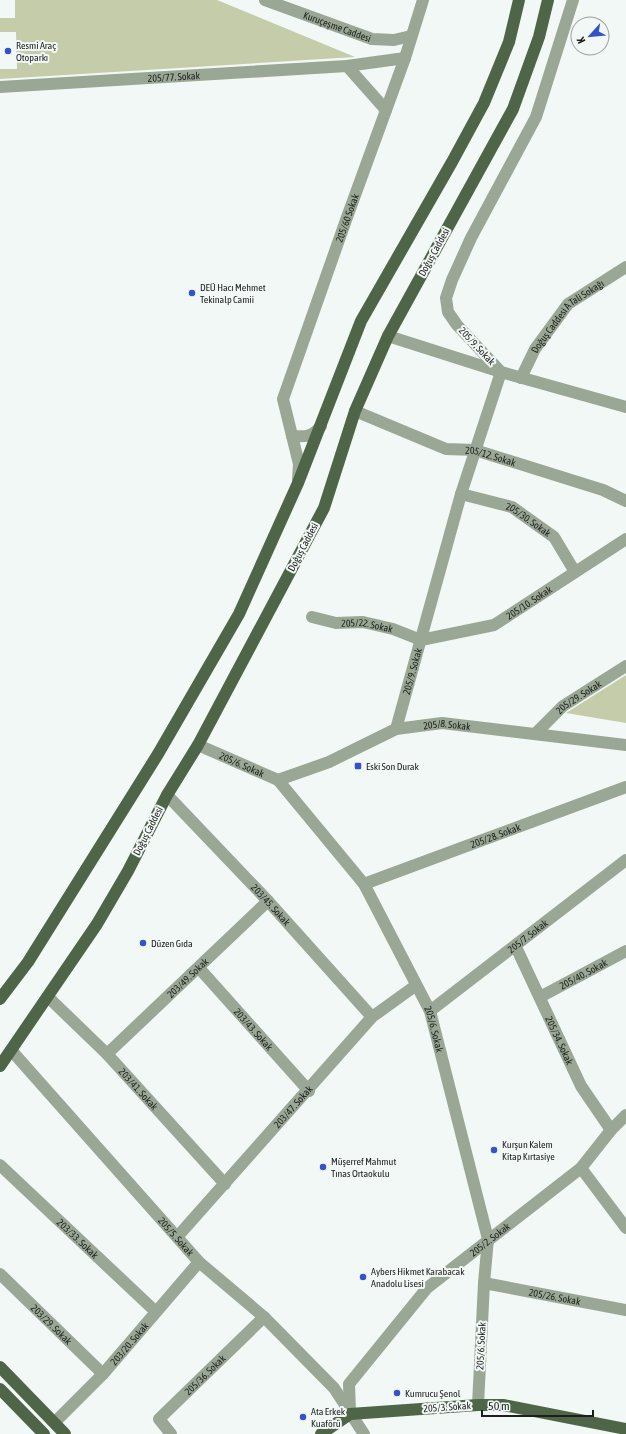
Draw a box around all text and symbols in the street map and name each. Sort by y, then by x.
street label: Kuruçeşme Caddesi [302,9,373,44]
north arrow [570,16,610,56]
text: K [574,35,588,46]
place label: Resmi Araç Otoparkı [16,40,56,63]
marker: Resmi Araç Otoparkı [3,46,13,56]
street label: 205/77. Sokak [147,69,201,84]
street label: 205/60 Sokak [333,192,361,244]
street label: Doğuş Caddesi [416,226,452,278]
street label: Doğuş Caddesi A Tali Sokağı [529,277,606,354]
place label: DEÜ Hacı Mehmet Tekinalp Camii [200,282,266,305]
marker: DEÜ Hacı Mehmet Tekinalp Camii [187,288,197,298]
street label: 205/9. Sokak [457,325,498,368]
street label: 205/12. Sokak [465,444,518,468]
street label: 205/30. Sokak [505,500,554,539]
street label: Doğuş Caddesi [286,521,320,573]
street label: 205/10. Sokak [504,583,554,621]
street label: 205/22. Sokak [341,616,394,634]
street label: 205/9. Sokak [400,646,424,696]
street label: 205/29. Sokak [553,677,604,716]
street label: 205/8. Sokak [422,717,472,732]
street label: 205/6. Sokak [218,750,267,779]
marker: Eski Son Durak [353,761,363,771]
place label: Eski Son Durak [366,761,420,772]
street label: Doğuş Caddesi [131,805,165,857]
street label: 205/28. Sokak [469,821,522,850]
street label: 203/45. Sokak [249,882,293,928]
street label: 205/7. Sokak [505,917,550,955]
marker: Düzen Gıda [138,938,148,948]
place label: Düzen Gıda [151,938,193,949]
street label: 203/49. Sokak [165,955,211,1000]
street label: 205/40. Sokak [557,956,609,991]
street label: 205/6. Sokak [423,1004,446,1054]
street label: 203/43. Sokak [232,1006,276,1053]
street label: 205/34. Sokak [544,1014,576,1067]
street label: 203/41. Sokak [117,1066,161,1112]
street label: 203/47. Sokak [271,1083,315,1130]
place label: Kurşun Kalem Kitap Kırtasiye [502,1139,555,1162]
marker: Kurşun Kalem Kitap Kırtasiye [489,1145,499,1155]
place label: Müşerref Mahmut Tınas Ortaokulu [331,1156,396,1179]
marker: Müşerref Mahmut Tınas Ortaokulu [318,1162,328,1172]
street label: 205/5. Sokak [156,1215,197,1258]
street label: 203/33. Sokak [55,1216,101,1261]
street label: 205/2. Sokak [467,1220,512,1258]
place label: Aybers Hikmet Karabacak Anadolu Lisesi [371,1266,465,1289]
marker: Aybers Hikmet Karabacak Anadolu Lisesi [358,1272,368,1282]
street label: 205/26. Sokak [528,1286,582,1307]
street label: 203/29. Sokak [29,1302,75,1347]
street label: 203/20. Sokak [108,1320,151,1367]
street label: 205/6. Sokak [474,1321,488,1370]
street label: 205/36. Sokak [182,1352,228,1397]
marker: Kumrucu Şenol [392,1388,402,1398]
place label: Kumrucu Şenol [405,1388,461,1399]
scale bar [482,1392,593,1418]
text: 50 m [488,1399,510,1413]
street label: 205/3. Sokak [423,1400,472,1414]
place label: Ata Erkek Kuaförü [311,1406,346,1429]
marker: Ata Erkek Kuaförü [298,1412,308,1422]

